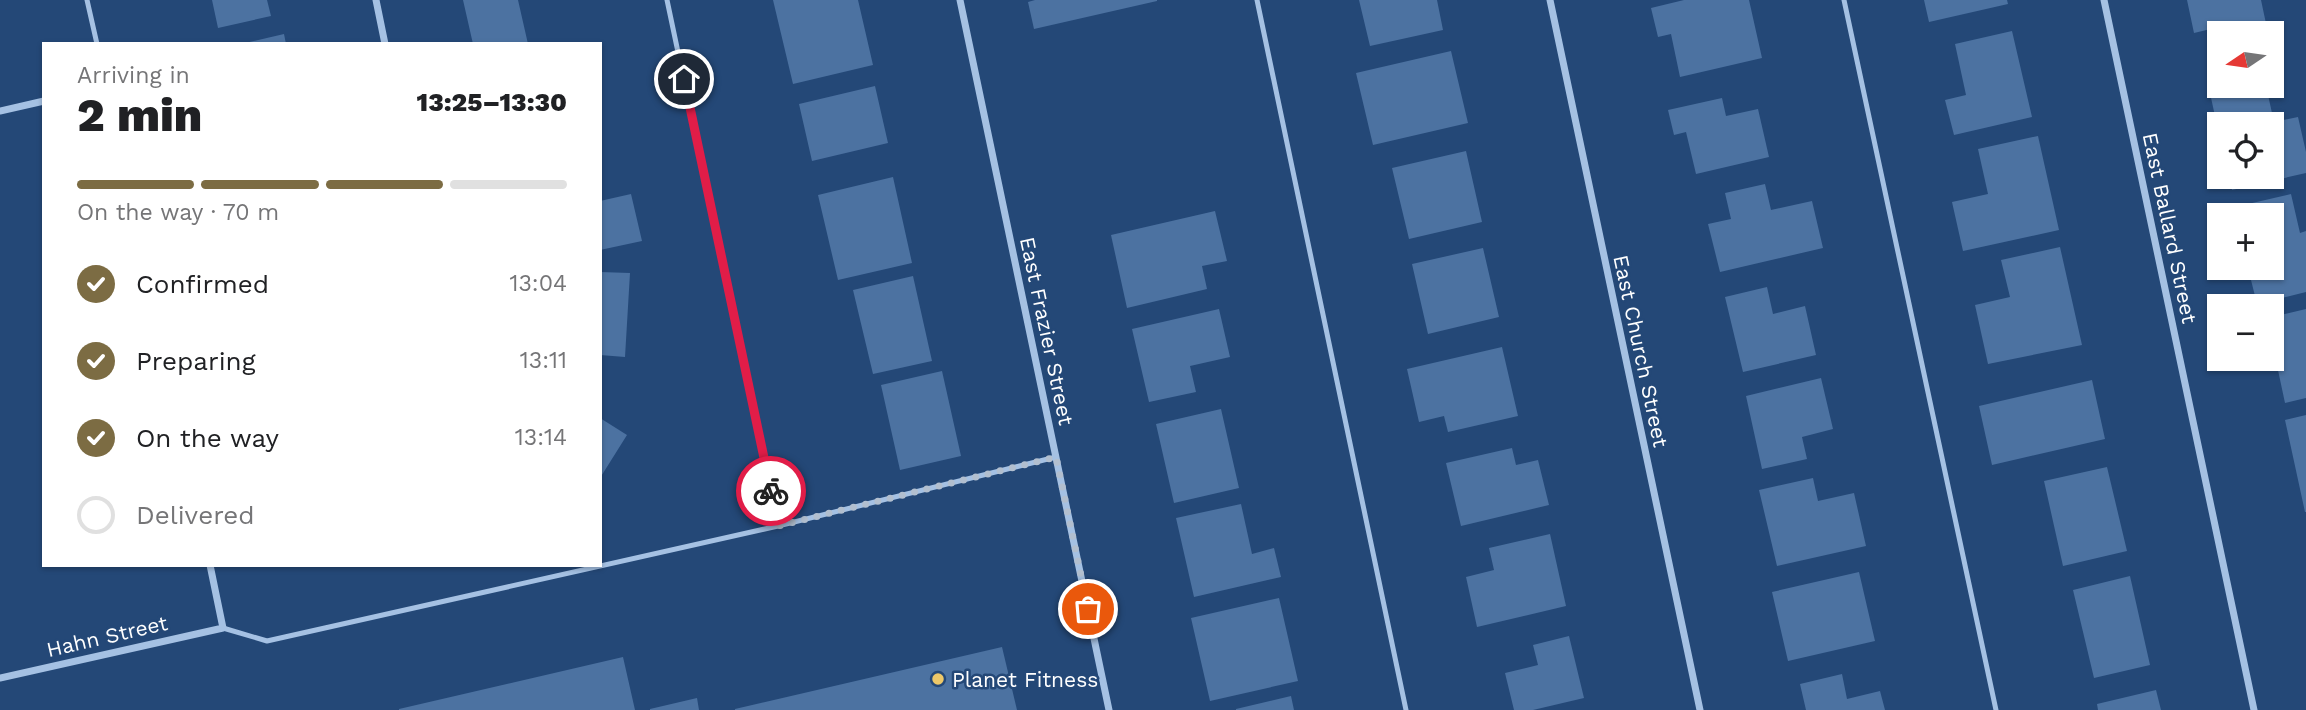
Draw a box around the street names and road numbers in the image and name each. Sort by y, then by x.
street label: East Ballard Street [2138,130,2202,326]
street label: East Frazier Street [1015,235,1079,428]
street label: East Church Street [1608,253,1674,450]
street label: Hahn Street [44,610,170,662]

